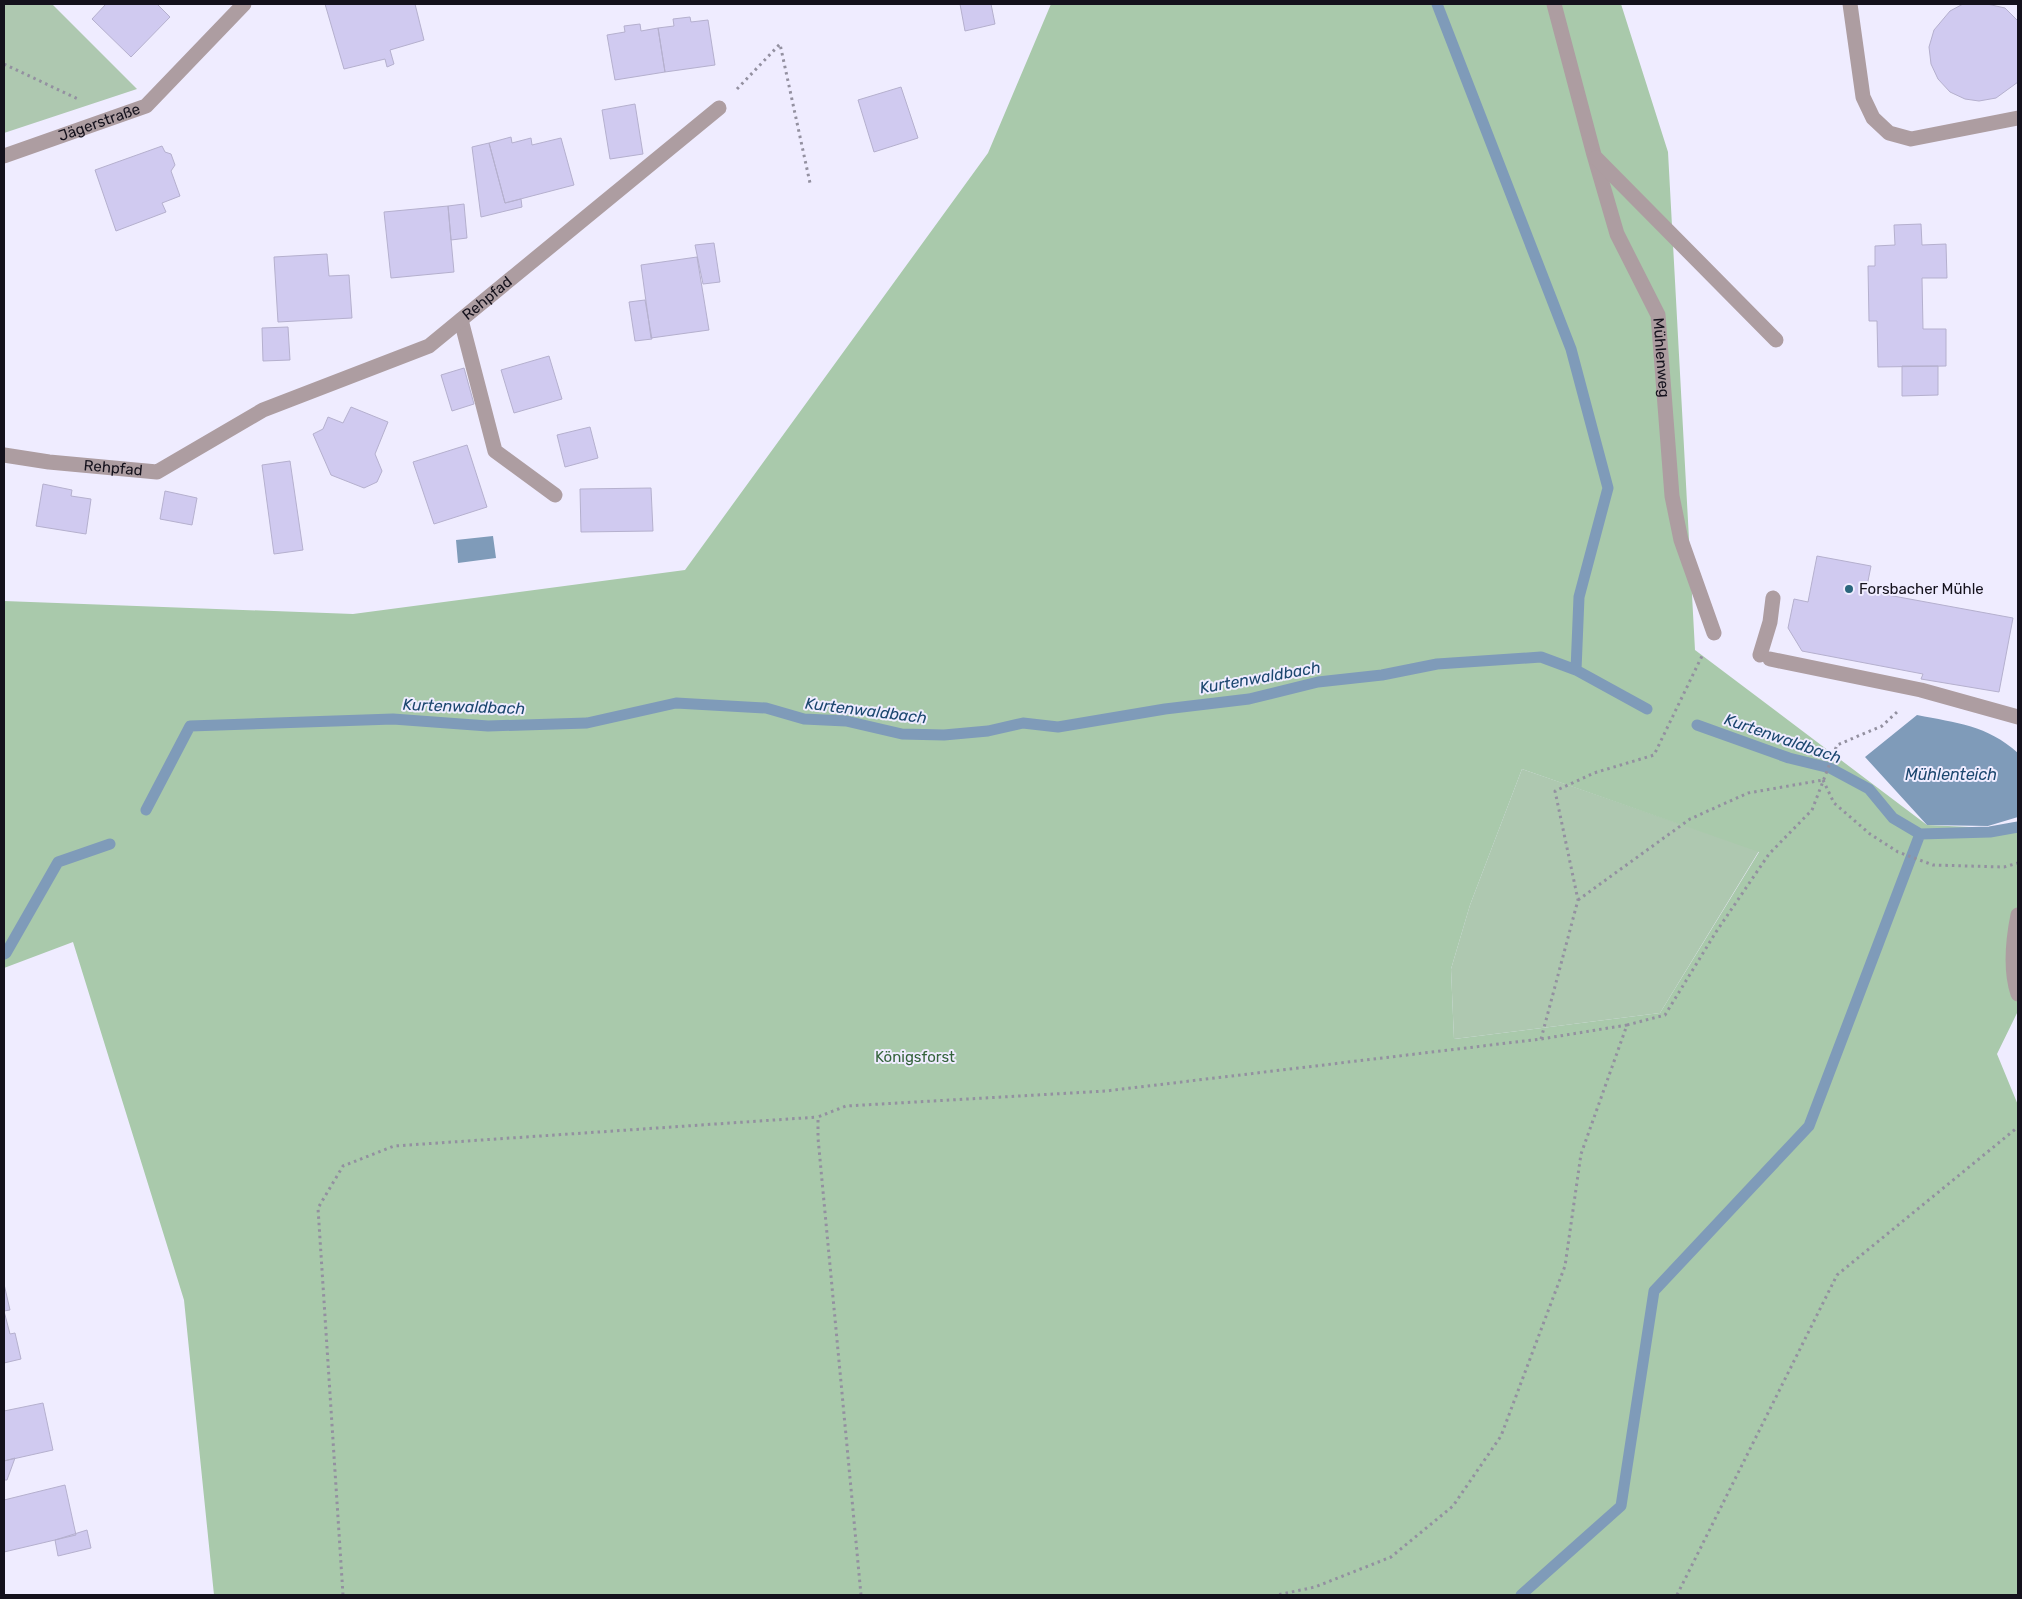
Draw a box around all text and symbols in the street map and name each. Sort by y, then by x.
street label: Jägerstraße [56,100,143,145]
street label: Rehpfad [459,273,516,324]
street label: Mühlenweg [1649,317,1673,398]
street label: Rehpfad [83,456,143,480]
place label: Forsbacher Mühle [1859,580,1984,598]
marker: Forsbacher Mühle [1843,583,1855,595]
water label: Kurtenwaldbach [1198,658,1322,697]
water label: Kurtenwaldbach [804,694,928,727]
water label: Kurtenwaldbach [402,695,526,718]
water label: Kurtenwaldbach [1722,710,1844,767]
water label: Mühlenteich [1905,765,1997,784]
park label: Königsforst [875,1048,955,1066]

